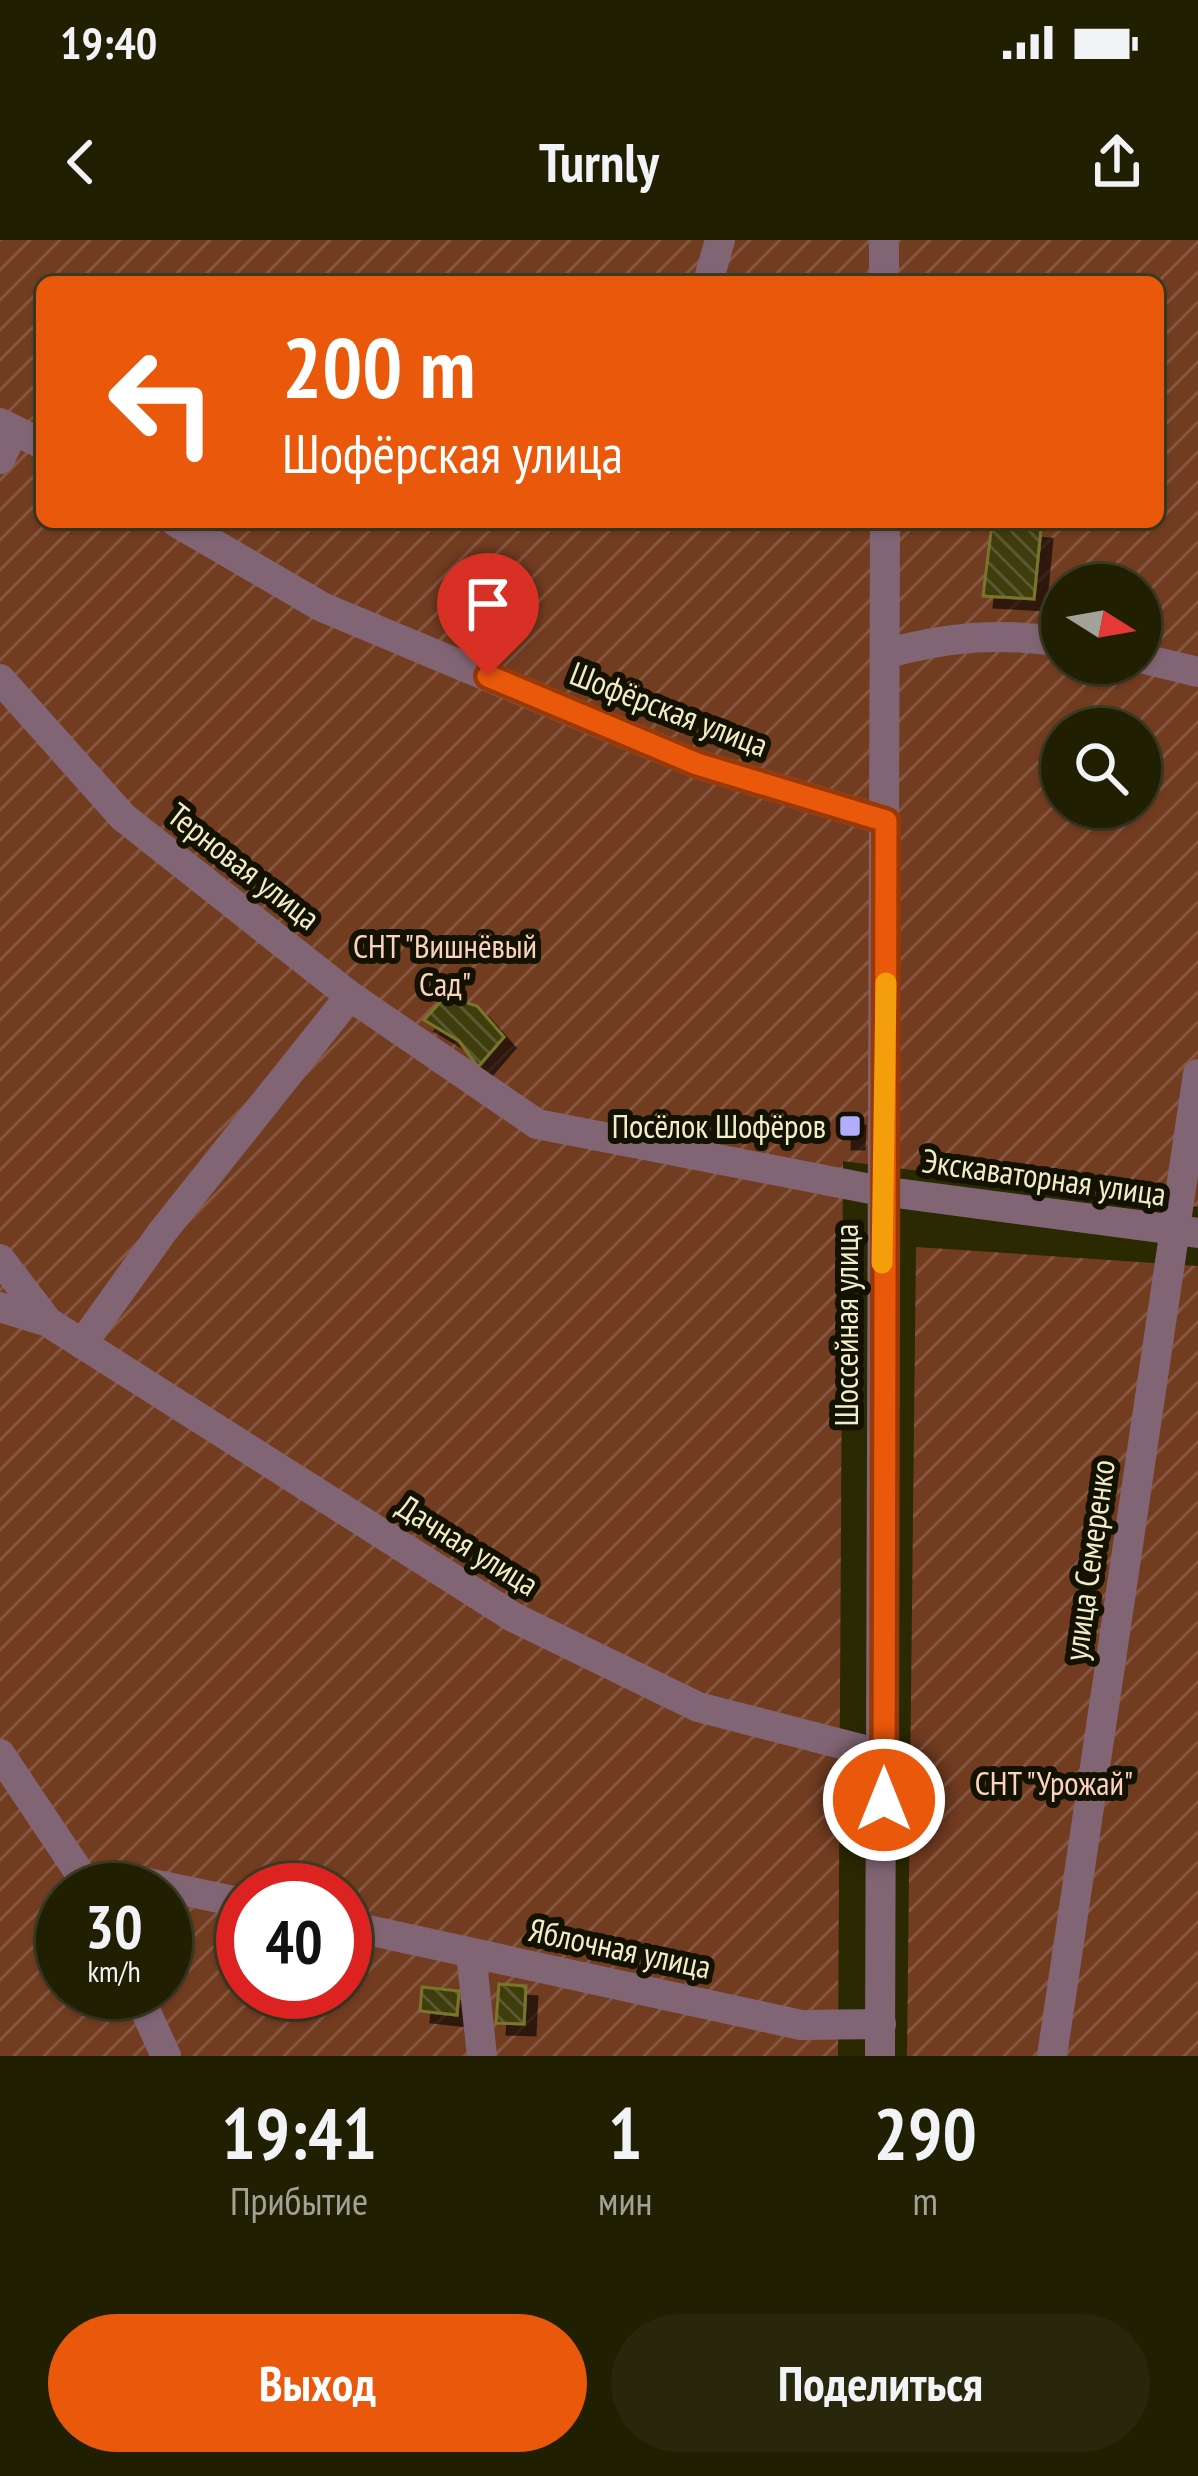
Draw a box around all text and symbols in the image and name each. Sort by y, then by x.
text: 19:40 [60,13,157,71]
text: Turnly [539,127,659,197]
icon: back [48,129,114,195]
icon: share [1084,129,1150,195]
text: 200 m [282,312,475,421]
icon: left [84,324,240,480]
text: Шофёрская улица [282,418,623,488]
pin [437,553,539,676]
north arrow [1041,564,1161,684]
map controls [1041,564,1161,828]
icon: arrive [455,571,521,637]
street label: Шофёрская улица [564,651,774,766]
button: search [1041,708,1161,828]
street label: Терновая улица [159,793,329,938]
park label: СНТ "Вишнёвый Сад" [353,924,537,1005]
place label: Посёлок Шофёров [612,1104,826,1147]
marker: Посёлок Шофёров [837,1113,863,1139]
street label: Экскаваторная улица [919,1138,1169,1215]
street label: Шоссейная улица [824,1224,867,1426]
street label: улица Семеренко [1053,1457,1124,1663]
street label: Дачная улица [389,1484,547,1605]
position arrow [821,1737,947,1863]
park label: СНТ "Урожай" [975,1761,1133,1804]
speed limit sign: 40 [216,1863,372,2019]
text: 30 [85,1887,143,1965]
street label: Яблочная улица [525,1907,715,1988]
text: km/h [87,1951,141,1990]
text: 19:41 [221,2086,377,2179]
text: 1 [608,2086,642,2179]
text: 290 [874,2086,977,2179]
text: Прибытие [230,2175,368,2226]
text: мин [598,2175,652,2226]
text: m [913,2175,938,2226]
button: Выход [48,2314,587,2452]
button: Поделиться [611,2314,1150,2452]

